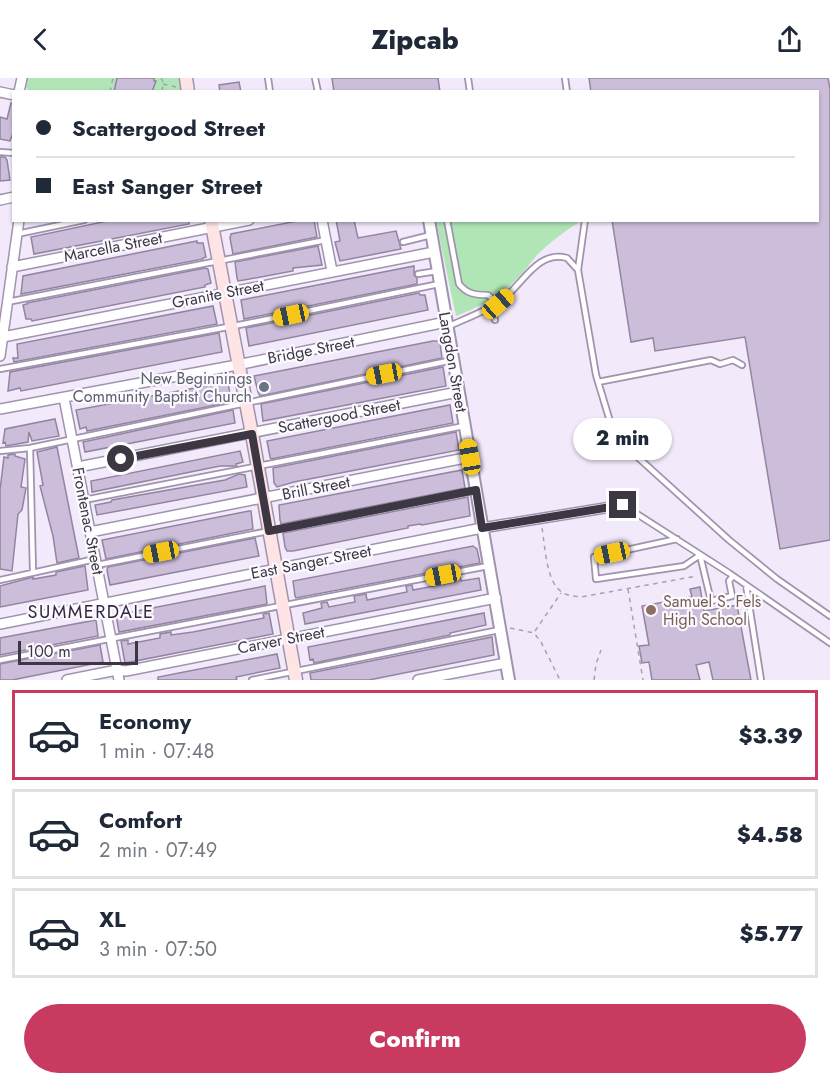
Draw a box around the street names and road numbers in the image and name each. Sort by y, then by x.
street label: Marcella Street [62,226,164,268]
street label: Granite Street [170,274,266,314]
street label: Langdon Street [433,310,473,414]
street label: Bridge Street [266,330,357,370]
street label: Scattergood Street [276,393,402,439]
street label: Frontenac Street [66,465,110,577]
street label: Brill Street [280,470,352,506]
street label: East Sanger Street [249,539,373,585]
street label: Carver Street [236,620,327,660]

